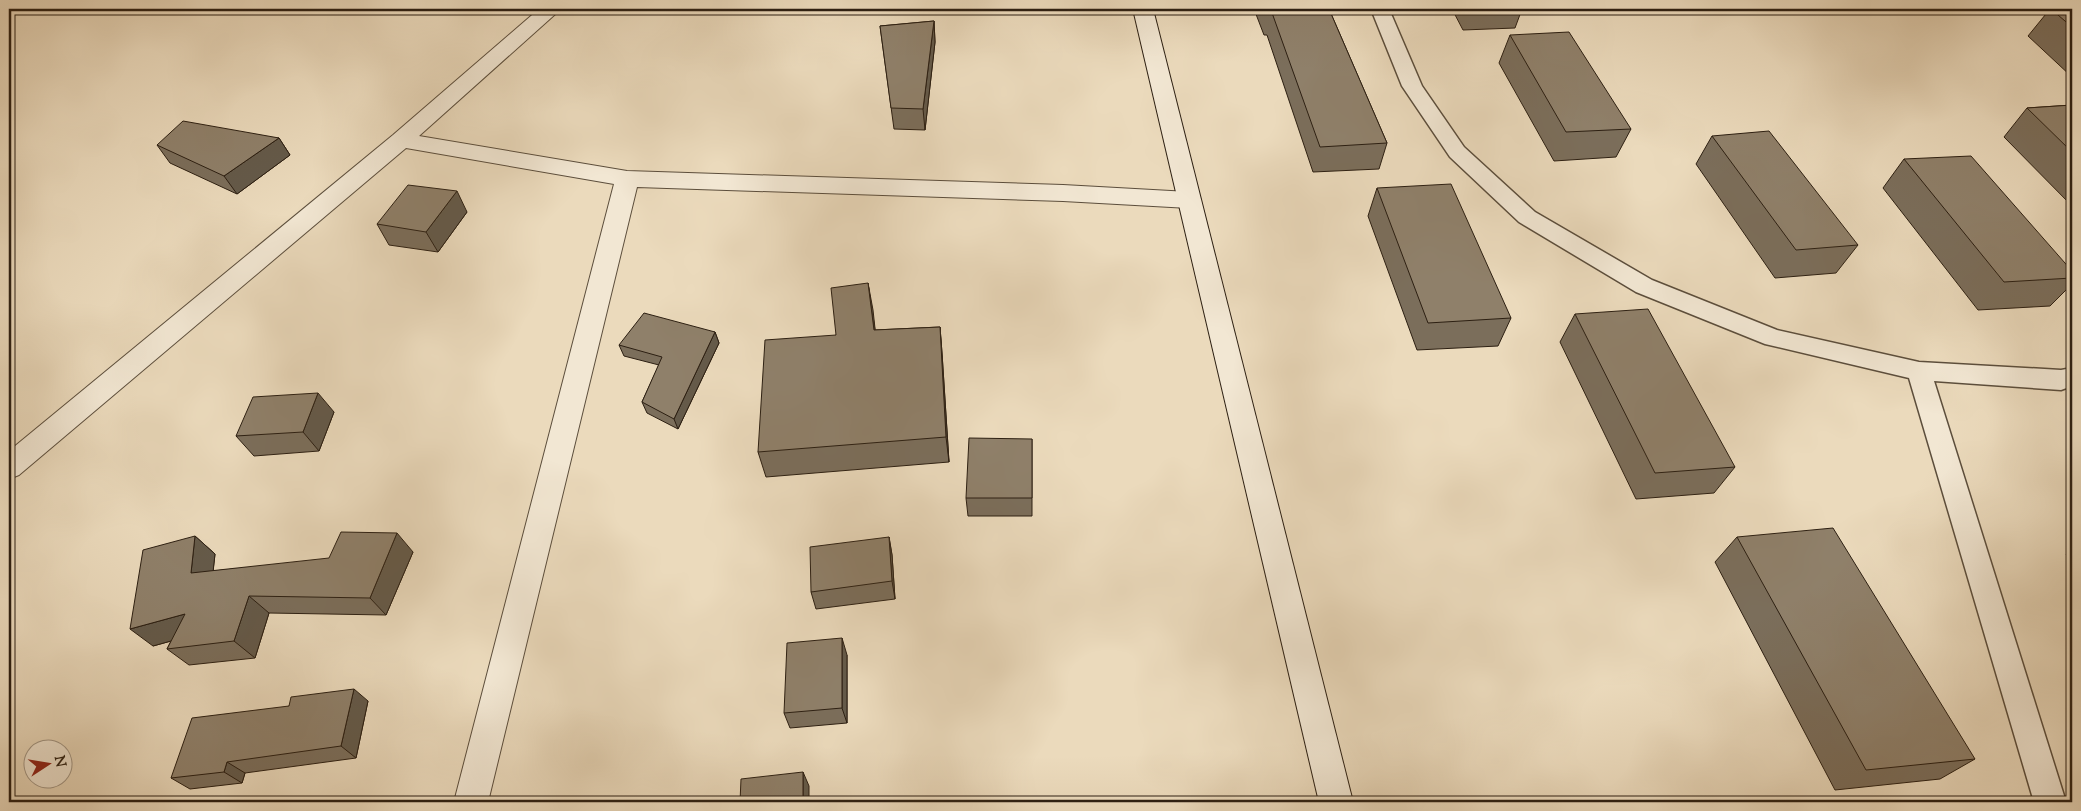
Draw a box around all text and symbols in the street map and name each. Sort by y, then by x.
north arrow [22,738,72,788]
text: N [48,754,70,769]

